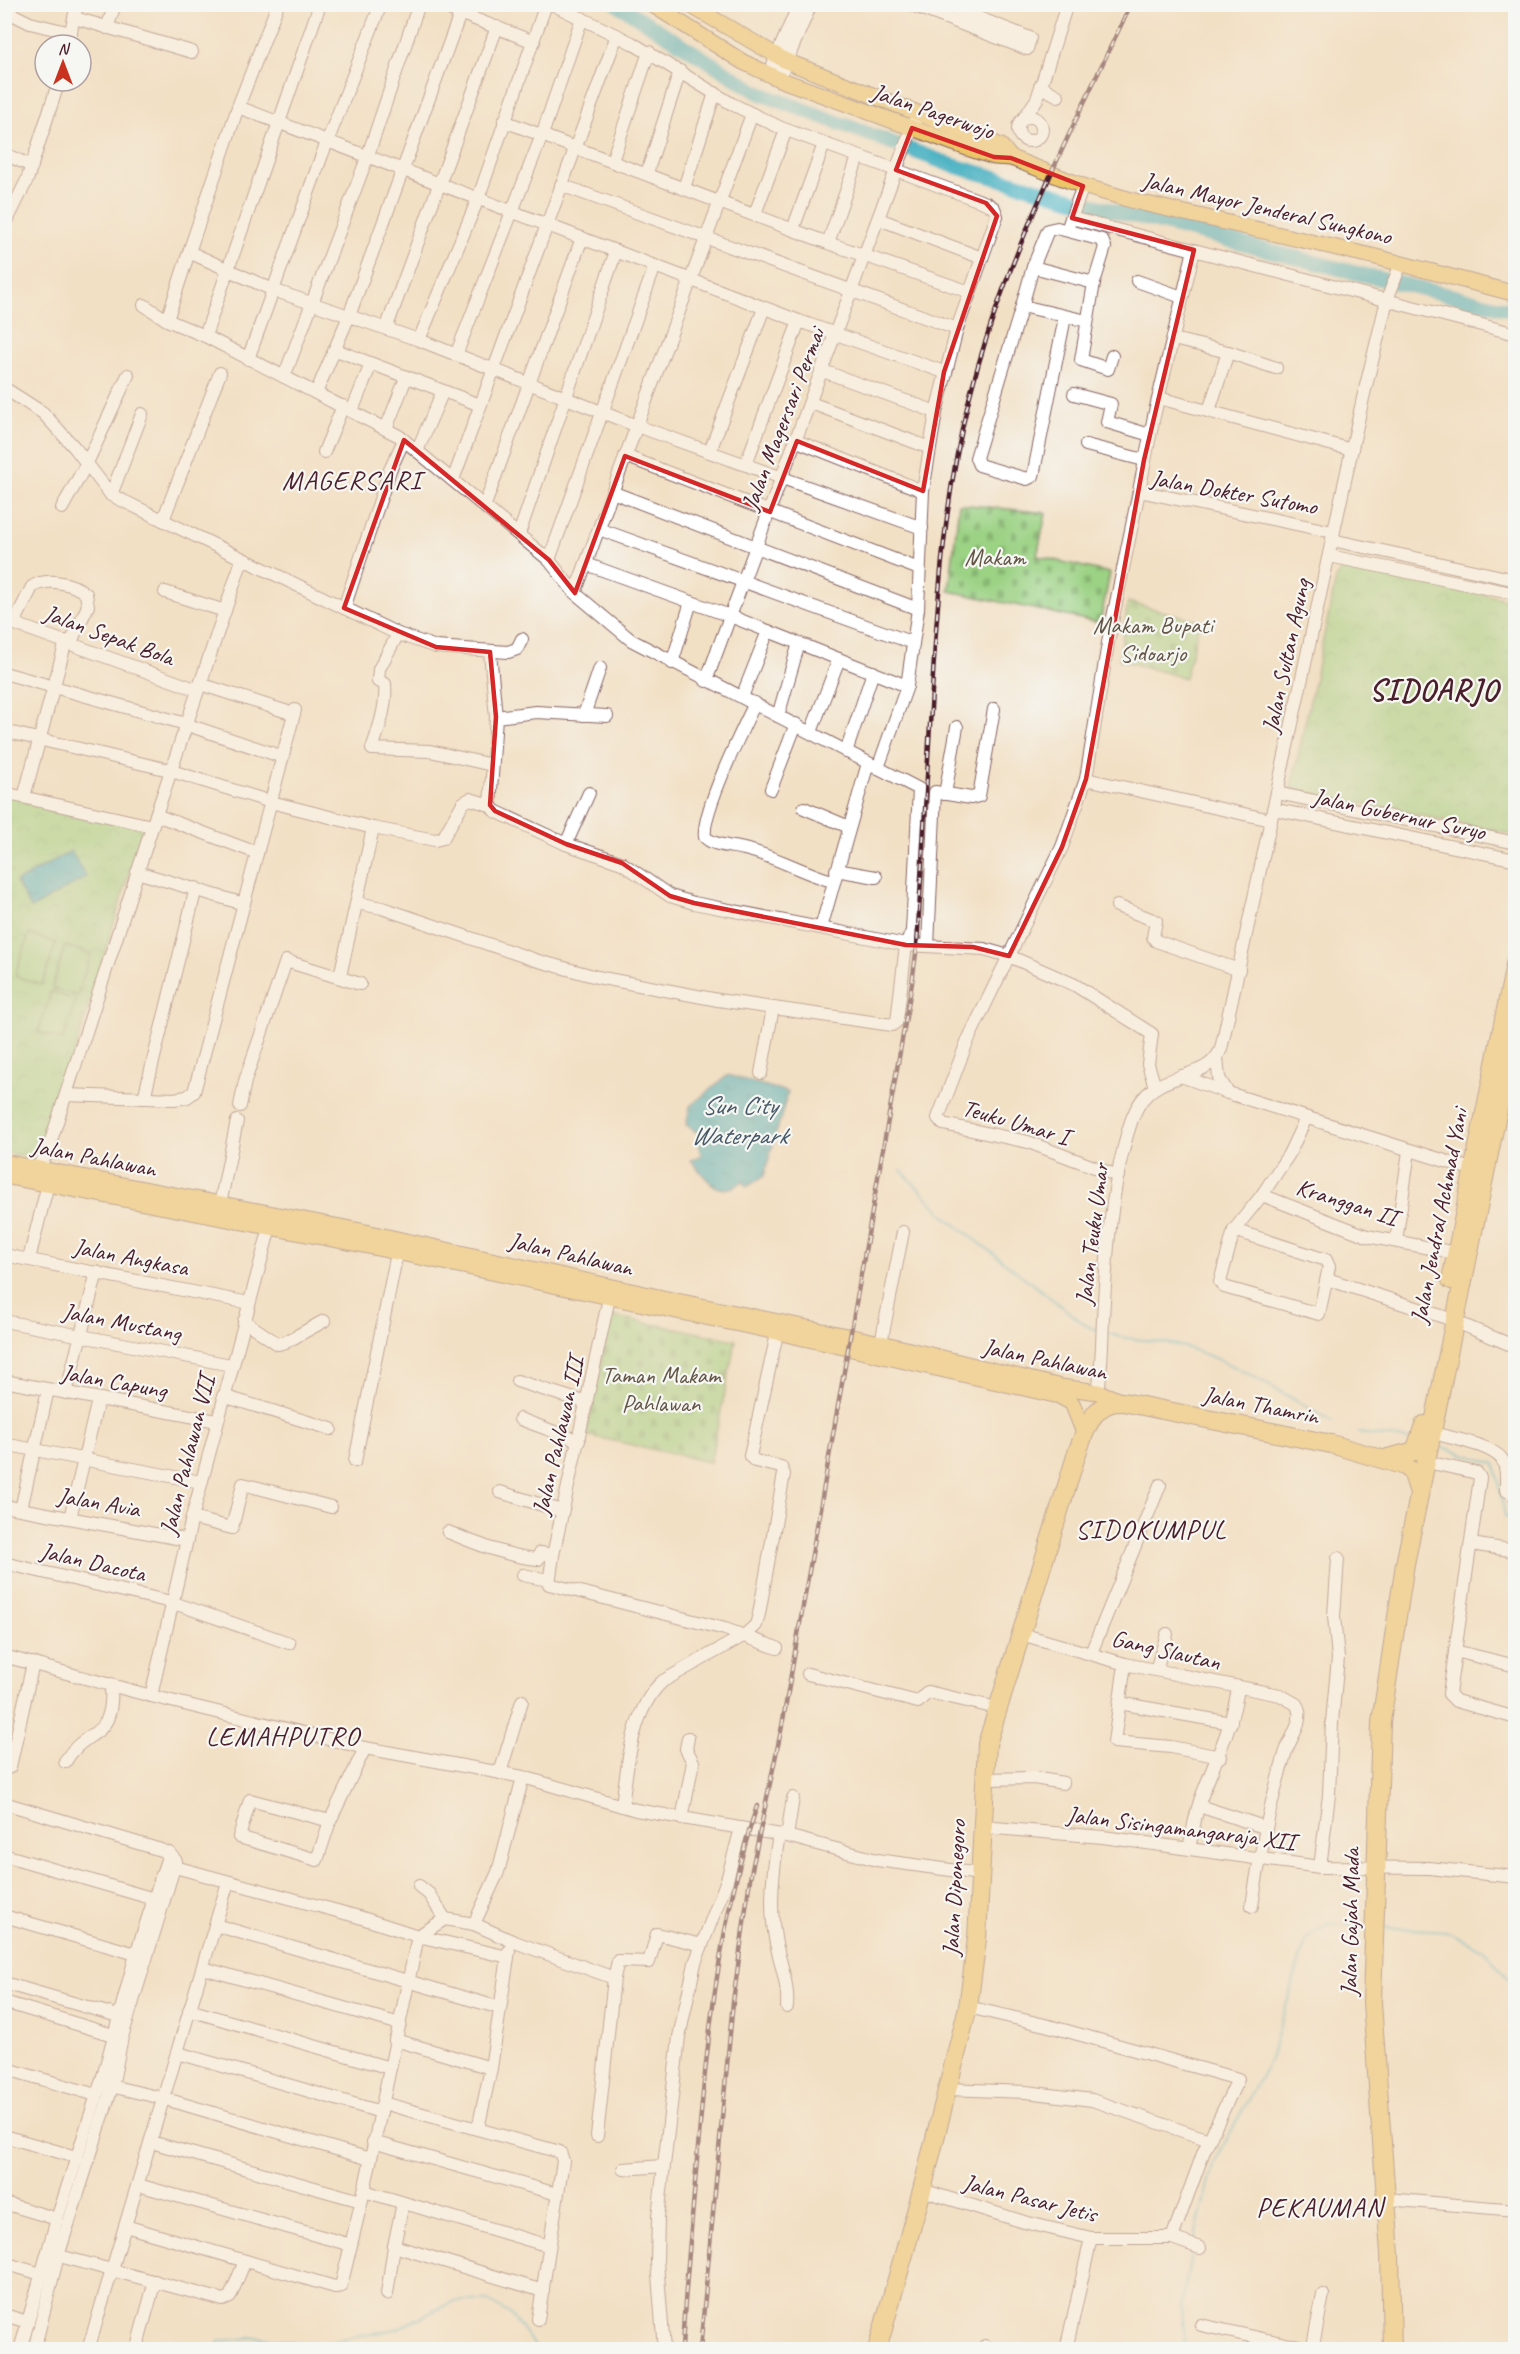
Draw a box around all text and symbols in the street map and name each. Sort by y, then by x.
north arrow [33,33,93,93]
text: N [58,39,71,59]
street label: Jalan Pagerwojo [867,76,999,146]
street label: Jalan Mayor Jenderal Sungkono [1139,165,1396,252]
street label: Jalan Magersari Permai [734,320,833,515]
street label: Jalan Dokter Sutomo [1147,462,1321,522]
district label: MAGERSARI [282,463,427,497]
park label: Makam [965,542,1027,572]
street label: Jalan Sultan Agung [1255,574,1317,737]
street label: Jalan Sepak Bola [39,597,180,673]
park label: Makam Bupati Sidoarjo [1093,610,1215,668]
district label: SIDOARJO [1369,671,1501,709]
street label: Jalan Gubernur Suryo [1309,781,1489,847]
water label: Sun City Waterpark [691,1089,791,1152]
street label: Teuku Umar I [959,1092,1078,1153]
street label: Jalan Jendral Achmad Yani [1403,1103,1475,1327]
street label: Jalan Pahlawan [28,1130,160,1184]
street label: Jalan Teuku Umar [1068,1159,1116,1307]
street label: Kranggan II [1293,1172,1407,1234]
street label: Jalan Pahlawan [505,1225,637,1283]
street label: Jalan Angkasa [70,1231,192,1283]
street label: Jalan Mustang [59,1296,185,1348]
street label: Jalan Pahlawan [979,1331,1111,1387]
street label: Jalan Pahlawan III [525,1350,592,1519]
street label: Jalan Capung [58,1357,172,1405]
park label: Taman Makam Pahlawan [602,1360,723,1418]
street label: Jalan Pahlawan VII [152,1367,223,1539]
street label: Jalan Thamrin [1200,1379,1322,1431]
street label: Jalan Avia [55,1480,144,1524]
district label: SIDOKUMPUL [1075,1512,1227,1546]
street label: Jalan Dacota [37,1535,150,1589]
street label: Gang Slautan [1109,1623,1224,1677]
district label: LEMAHPUTRO [206,1719,361,1753]
street label: Jalan Sisingamangaraja XII [1064,1799,1302,1858]
street label: Jalan Diponegoro [935,1818,973,1958]
street label: Jalan Gajah Mada [1334,1846,1366,1997]
street label: Jalan Pasar Jetis [959,2167,1102,2230]
district label: PEKAUMAN [1256,2190,1386,2224]

